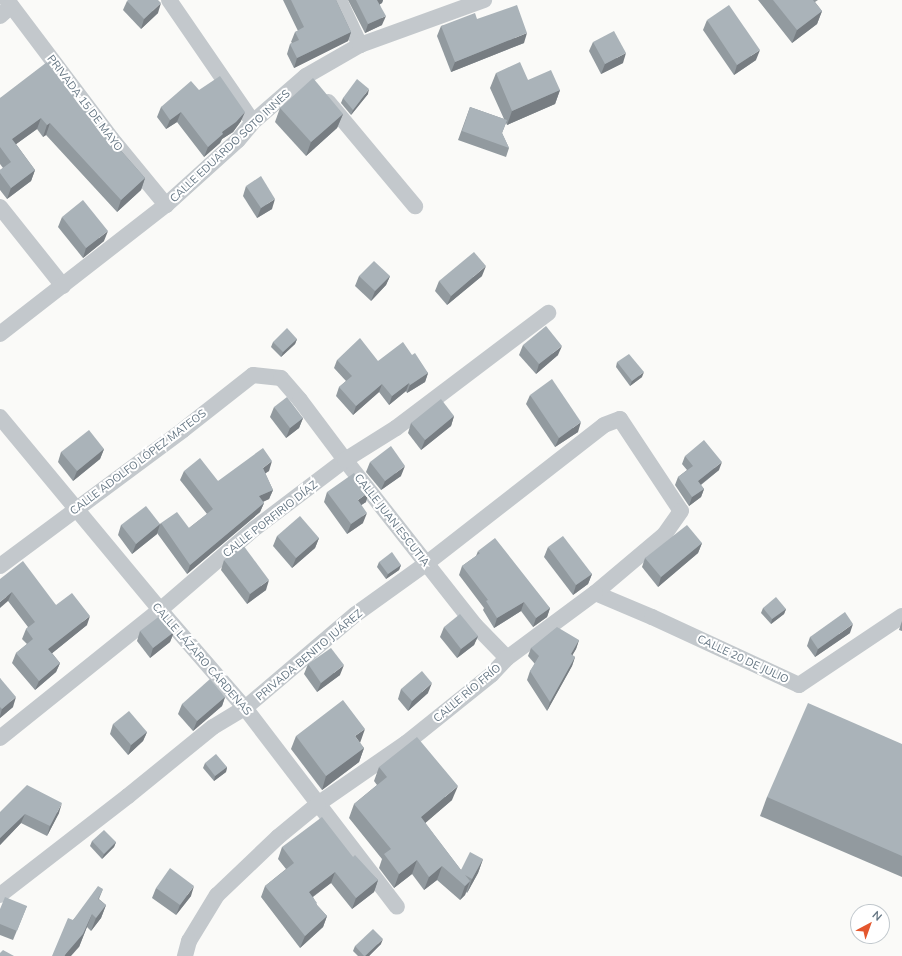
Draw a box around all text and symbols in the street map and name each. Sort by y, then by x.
street label: PRIVADA 15 DE MAYO [45,52,125,154]
street label: CALLE EDUARDO SOTO INNES [167,87,293,205]
street label: CALLE ADOLFO LÓPEZ MATEOS [67,406,209,518]
street label: CALLE JUAN ESCUTIA [352,471,432,569]
street label: CALLE PORFIRIO DÍAZ [220,478,320,560]
street label: CALLE LÁZARO CÁRDENAS [150,600,254,718]
street label: PRIVADA BENITO JUÁREZ [253,607,365,703]
street label: CALLE 20 DE JULIO [695,632,791,686]
street label: CALLE RÍO FRÍO [431,661,503,725]
north arrow [850,904,890,944]
text: N [869,908,885,924]

